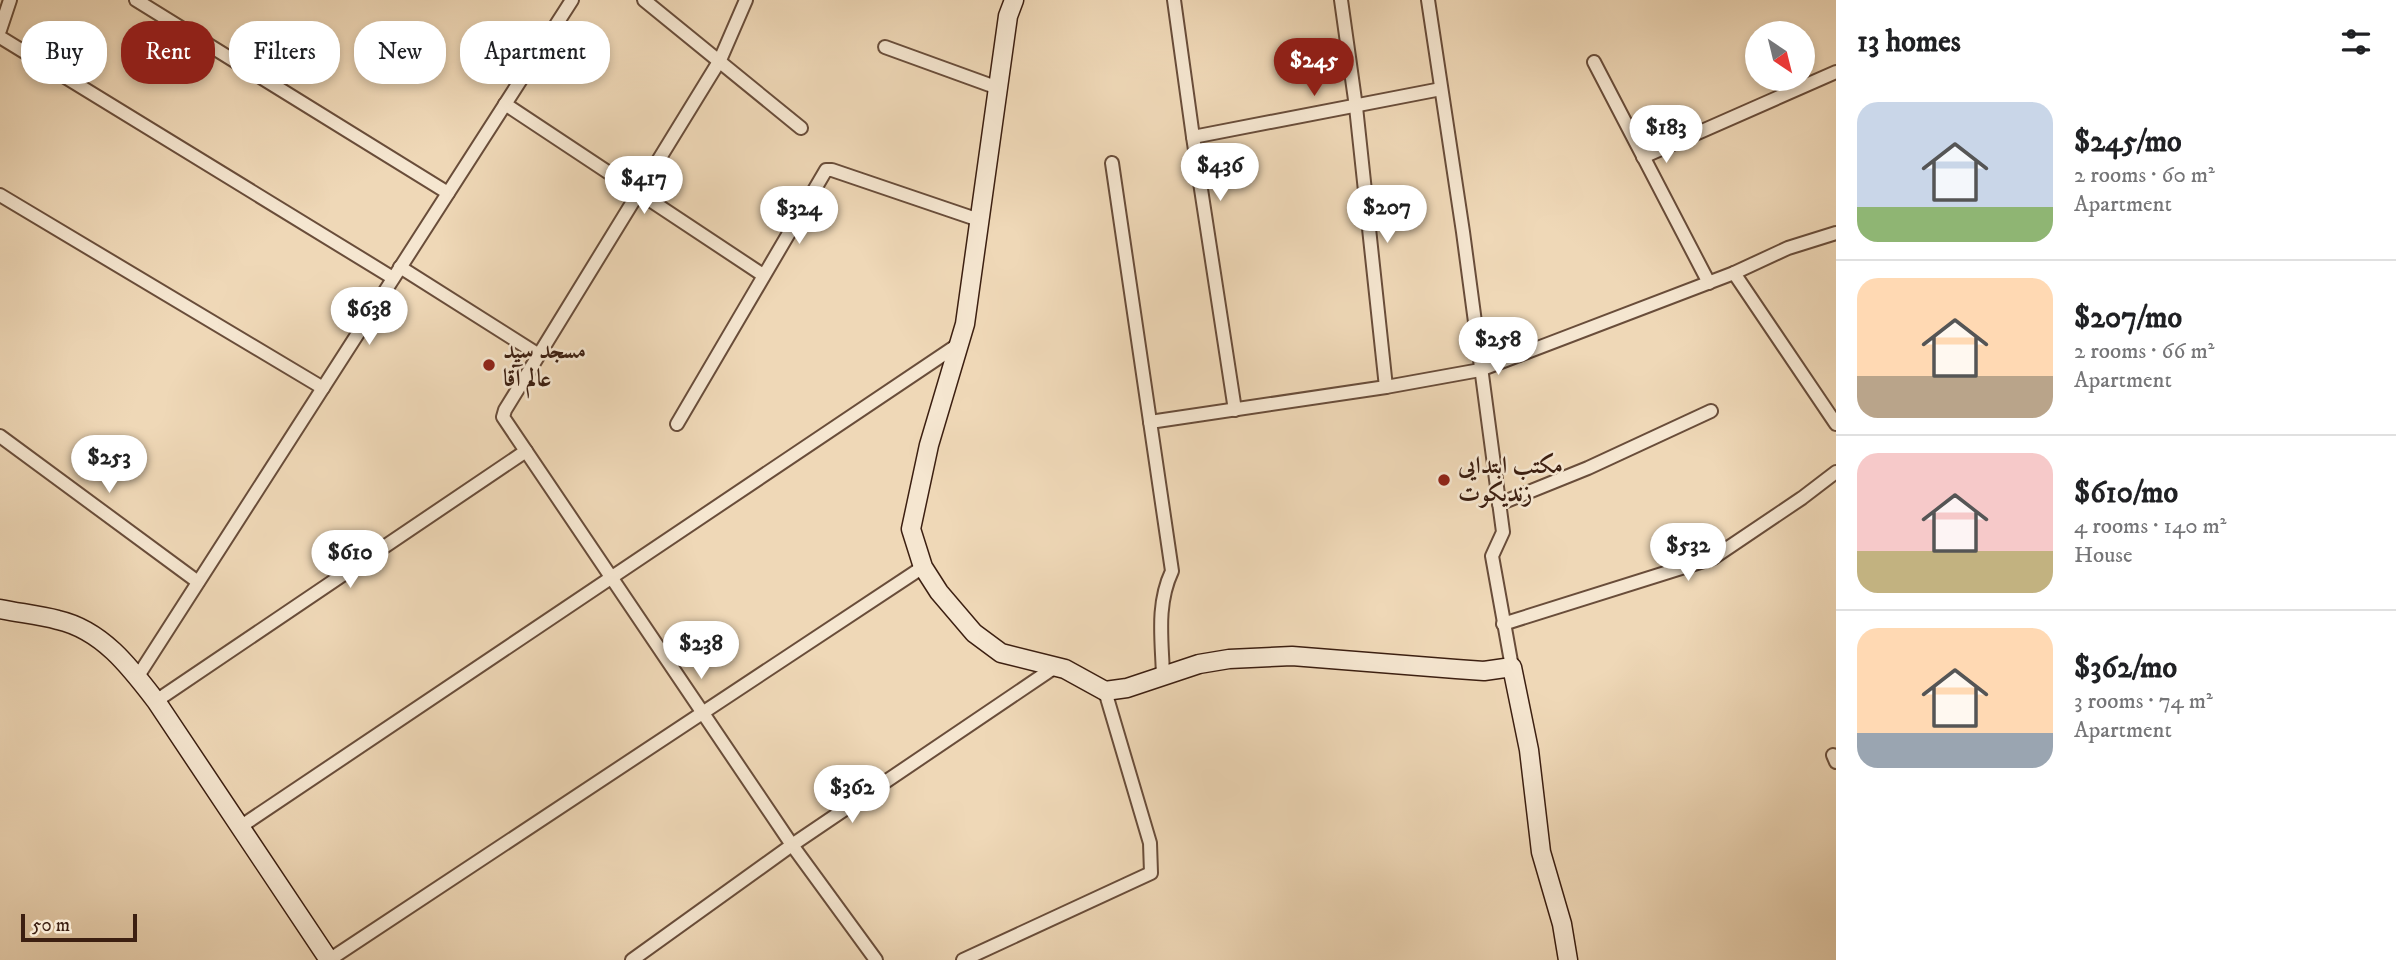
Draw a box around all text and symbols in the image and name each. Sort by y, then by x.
chip: Buy [21,21,107,84]
chip: Rent [121,21,215,84]
chip: Filters [229,21,340,84]
chip: New [354,21,446,84]
chip: Apartment [460,21,610,84]
north arrow [1745,21,1815,91]
map controls [1745,21,1815,91]
icon: filters [2337,23,2375,61]
text: 13 homes [1857,24,1961,61]
pin: $245 [1273,38,1355,98]
text: $245 [1290,46,1338,75]
pin: $183 [1625,106,1707,165]
text: $183 [1645,113,1687,142]
text: $245/mo [2074,124,2182,161]
icon: home [1913,130,1997,214]
pin: $436 [1179,144,1261,203]
text: $436 [1197,151,1243,180]
pin: $417 [603,156,685,216]
text: 2 rooms · 60 m² [2074,161,2215,190]
text: $417 [621,164,667,193]
pin: $207 [1346,186,1428,245]
pin: $324 [758,187,840,246]
text: Apartment [2074,190,2172,219]
text: $207 [1363,193,1411,222]
text: $324 [776,194,822,223]
pin: $638 [328,288,410,347]
text: $638 [347,295,391,324]
text: $207/mo [2074,300,2182,337]
icon: home [1913,306,1997,390]
pin: $258 [1457,318,1539,377]
text: $258 [1475,325,1521,354]
place label: مسجد سید عالم آقا [503,336,586,399]
text: 2 rooms · 66 m² [2074,337,2214,366]
marker: مسجد سید عالم آقا [481,357,497,373]
text: Apartment [2074,366,2172,395]
pin: $253 [68,435,150,495]
text: $253 [87,443,131,472]
place label: مکتب ابتدایی زندیکوت [1457,451,1563,509]
marker: مکتب ابتدایی زندیکوت [1436,472,1452,488]
text: $610/mo [2074,475,2178,512]
icon: home [1913,481,1997,565]
text: 4 rooms · 140 m² [2074,512,2227,541]
pin: $532 [1647,524,1729,583]
pin: $610 [309,530,391,590]
text: $532 [1666,531,1710,560]
text: $610 [327,538,373,567]
text: House [2074,541,2132,570]
pin: $238 [660,622,742,681]
text: $238 [679,629,723,658]
text: $362/mo [2074,650,2177,687]
icon: home [1913,656,1997,740]
text: 3 rooms · 74 m² [2074,687,2213,716]
text: Apartment [2074,716,2172,745]
pin: $362 [811,766,893,825]
text: $362 [830,773,874,802]
scale bar [21,911,136,943]
text: 50 m [32,914,70,937]

